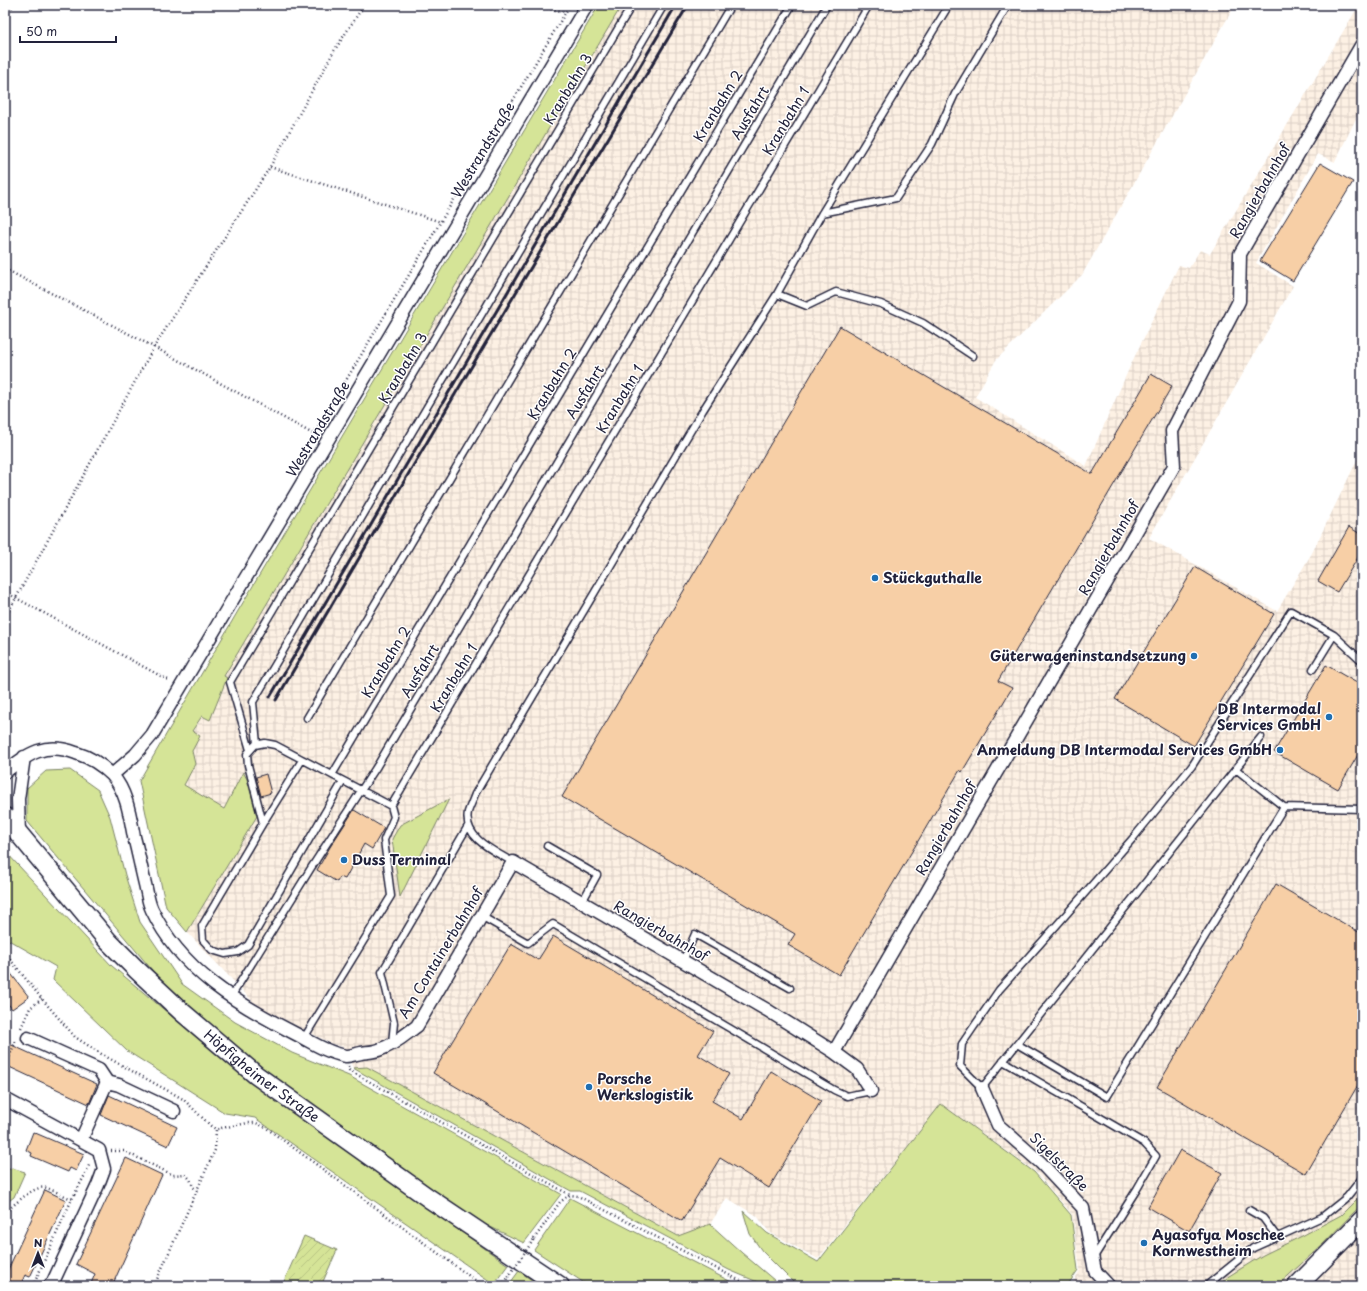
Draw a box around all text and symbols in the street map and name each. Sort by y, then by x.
scale bar [20,18,116,44]
text: 50 m [26,22,57,40]
street label: Kranbahn 3 [538,49,597,128]
street label: Kranbahn 2 [688,66,747,146]
street label: Ausfahrt [725,82,774,144]
street label: Kranbahn 1 [757,82,814,159]
street label: Westrandstraße [445,98,520,202]
street label: Rangierbahnhof [1224,138,1296,242]
street label: Kranbahn 3 [373,328,432,407]
street label: Kranbahn 2 [522,344,581,424]
street label: Kranbahn 1 [591,360,648,437]
street label: Ausfahrt [560,361,609,423]
street label: Westrandstraße [280,377,355,481]
street label: Rangierbahnhof [1073,495,1145,599]
place label: Stückguthalle [883,567,982,588]
marker: Stückguthalle [870,573,880,583]
street label: Kranbahn 2 [356,622,415,702]
street label: Kranbahn 1 [425,639,482,716]
street label: Ausfahrt [395,640,444,702]
place label: Güterwageninstandsetzung [990,645,1186,666]
marker: Güterwageninstandsetzung [1189,651,1199,661]
place label: DB Intermodal Services GmbH [1217,698,1321,735]
marker: DB Intermodal Services GmbH [1324,712,1334,722]
place label: Anmeldung DB Intermodal Services GmbH [977,739,1272,760]
marker: Anmeldung DB Intermodal Services GmbH [1275,745,1285,755]
street label: Rangierbahnhof [910,775,982,879]
place label: Duss Terminal [352,849,451,870]
marker: Duss Terminal [339,855,349,865]
street label: Am Containerbahnhof [393,882,489,1022]
street label: Rangierbahnhof [610,895,714,967]
street label: Höpfigheimer Straße [199,1024,324,1127]
place label: Porsche Werkslogistik [597,1068,694,1105]
marker: Porsche Werkslogistik [584,1082,594,1092]
street label: Sigelstraße [1025,1128,1093,1196]
place label: Ayasofya Moschee Kornwestheim [1152,1224,1285,1261]
north arrow [18,1233,58,1273]
text: N [34,1234,43,1251]
marker: Ayasofya Moschee Kornwestheim [1139,1238,1149,1248]

